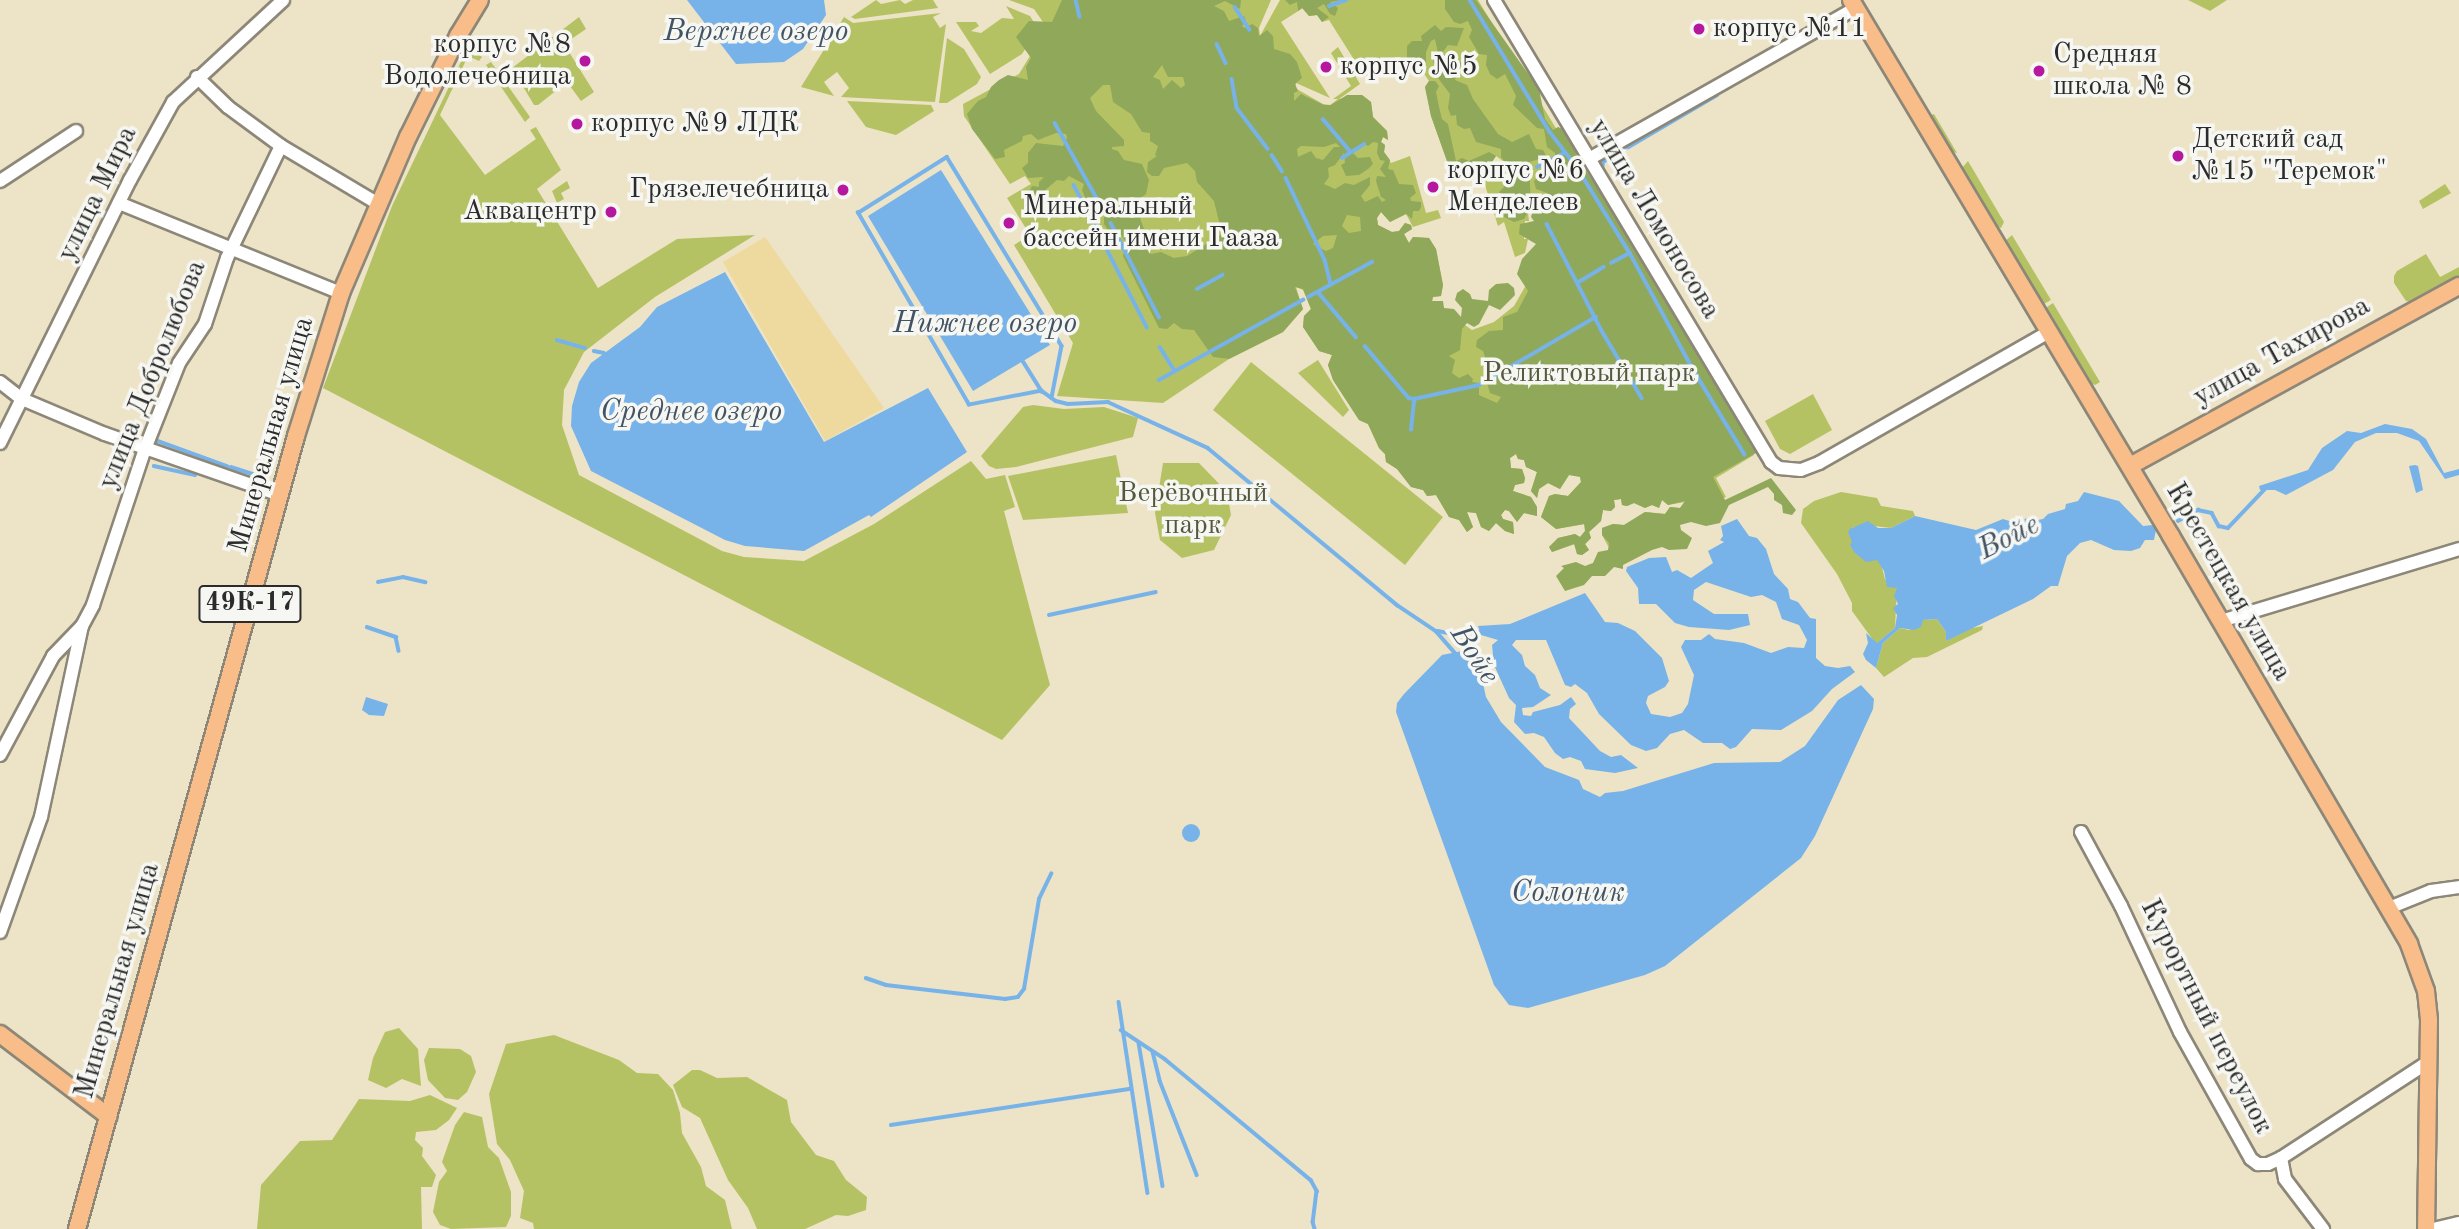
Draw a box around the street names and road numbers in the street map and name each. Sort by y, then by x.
street label: улица Ломоносова [1581,113,1727,325]
street label: улица Мира [51,121,145,267]
street label: улица Добролюбова [92,256,214,494]
street label: улица Тахирова [2188,290,2376,414]
street label: Минеральная улица [222,313,322,557]
street label: Крестецкая улица [2158,477,2298,687]
road number: 49К-17 [198,582,302,626]
street label: Минеральная улица [68,859,168,1103]
street label: Курортный переулок [2132,894,2280,1140]

